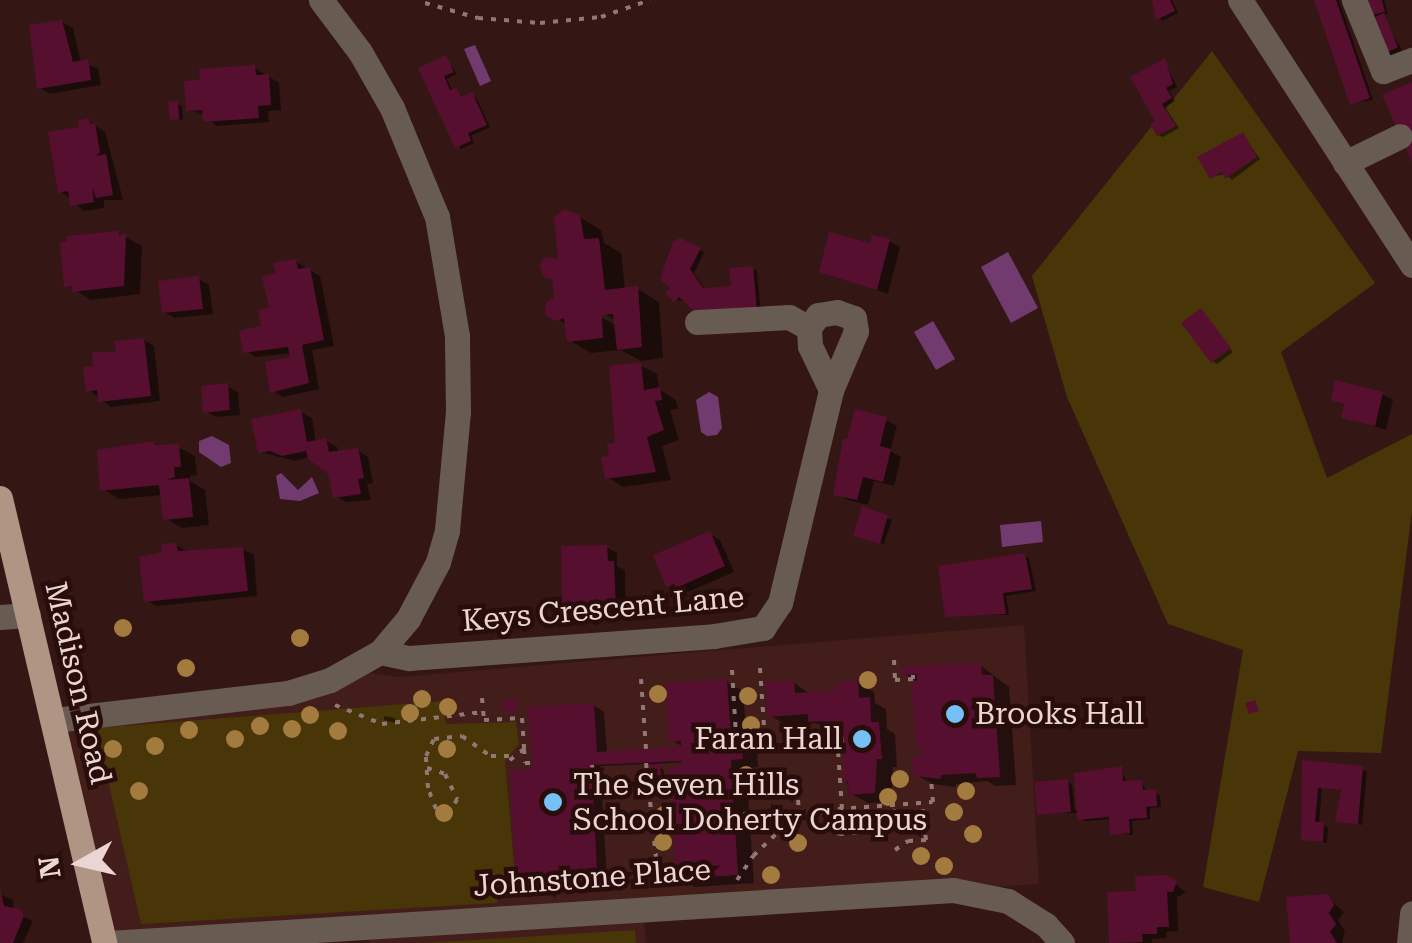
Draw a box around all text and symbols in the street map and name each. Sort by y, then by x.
street label: Madison Road [37,578,119,788]
street label: Keys Crescent Lane [460,579,746,639]
place label: Brooks Hall [975,696,1144,732]
marker: Brooks Hall [944,703,966,725]
place label: Faran Hall [695,721,842,757]
marker: Faran Hall [851,728,873,750]
place label: The Seven Hills School Doherty Campus [573,767,927,838]
marker: The Seven Hills School Doherty Campus [542,791,564,813]
north arrow [30,813,130,913]
street label: Johnstone Place [472,852,712,904]
text: N [32,854,68,880]

